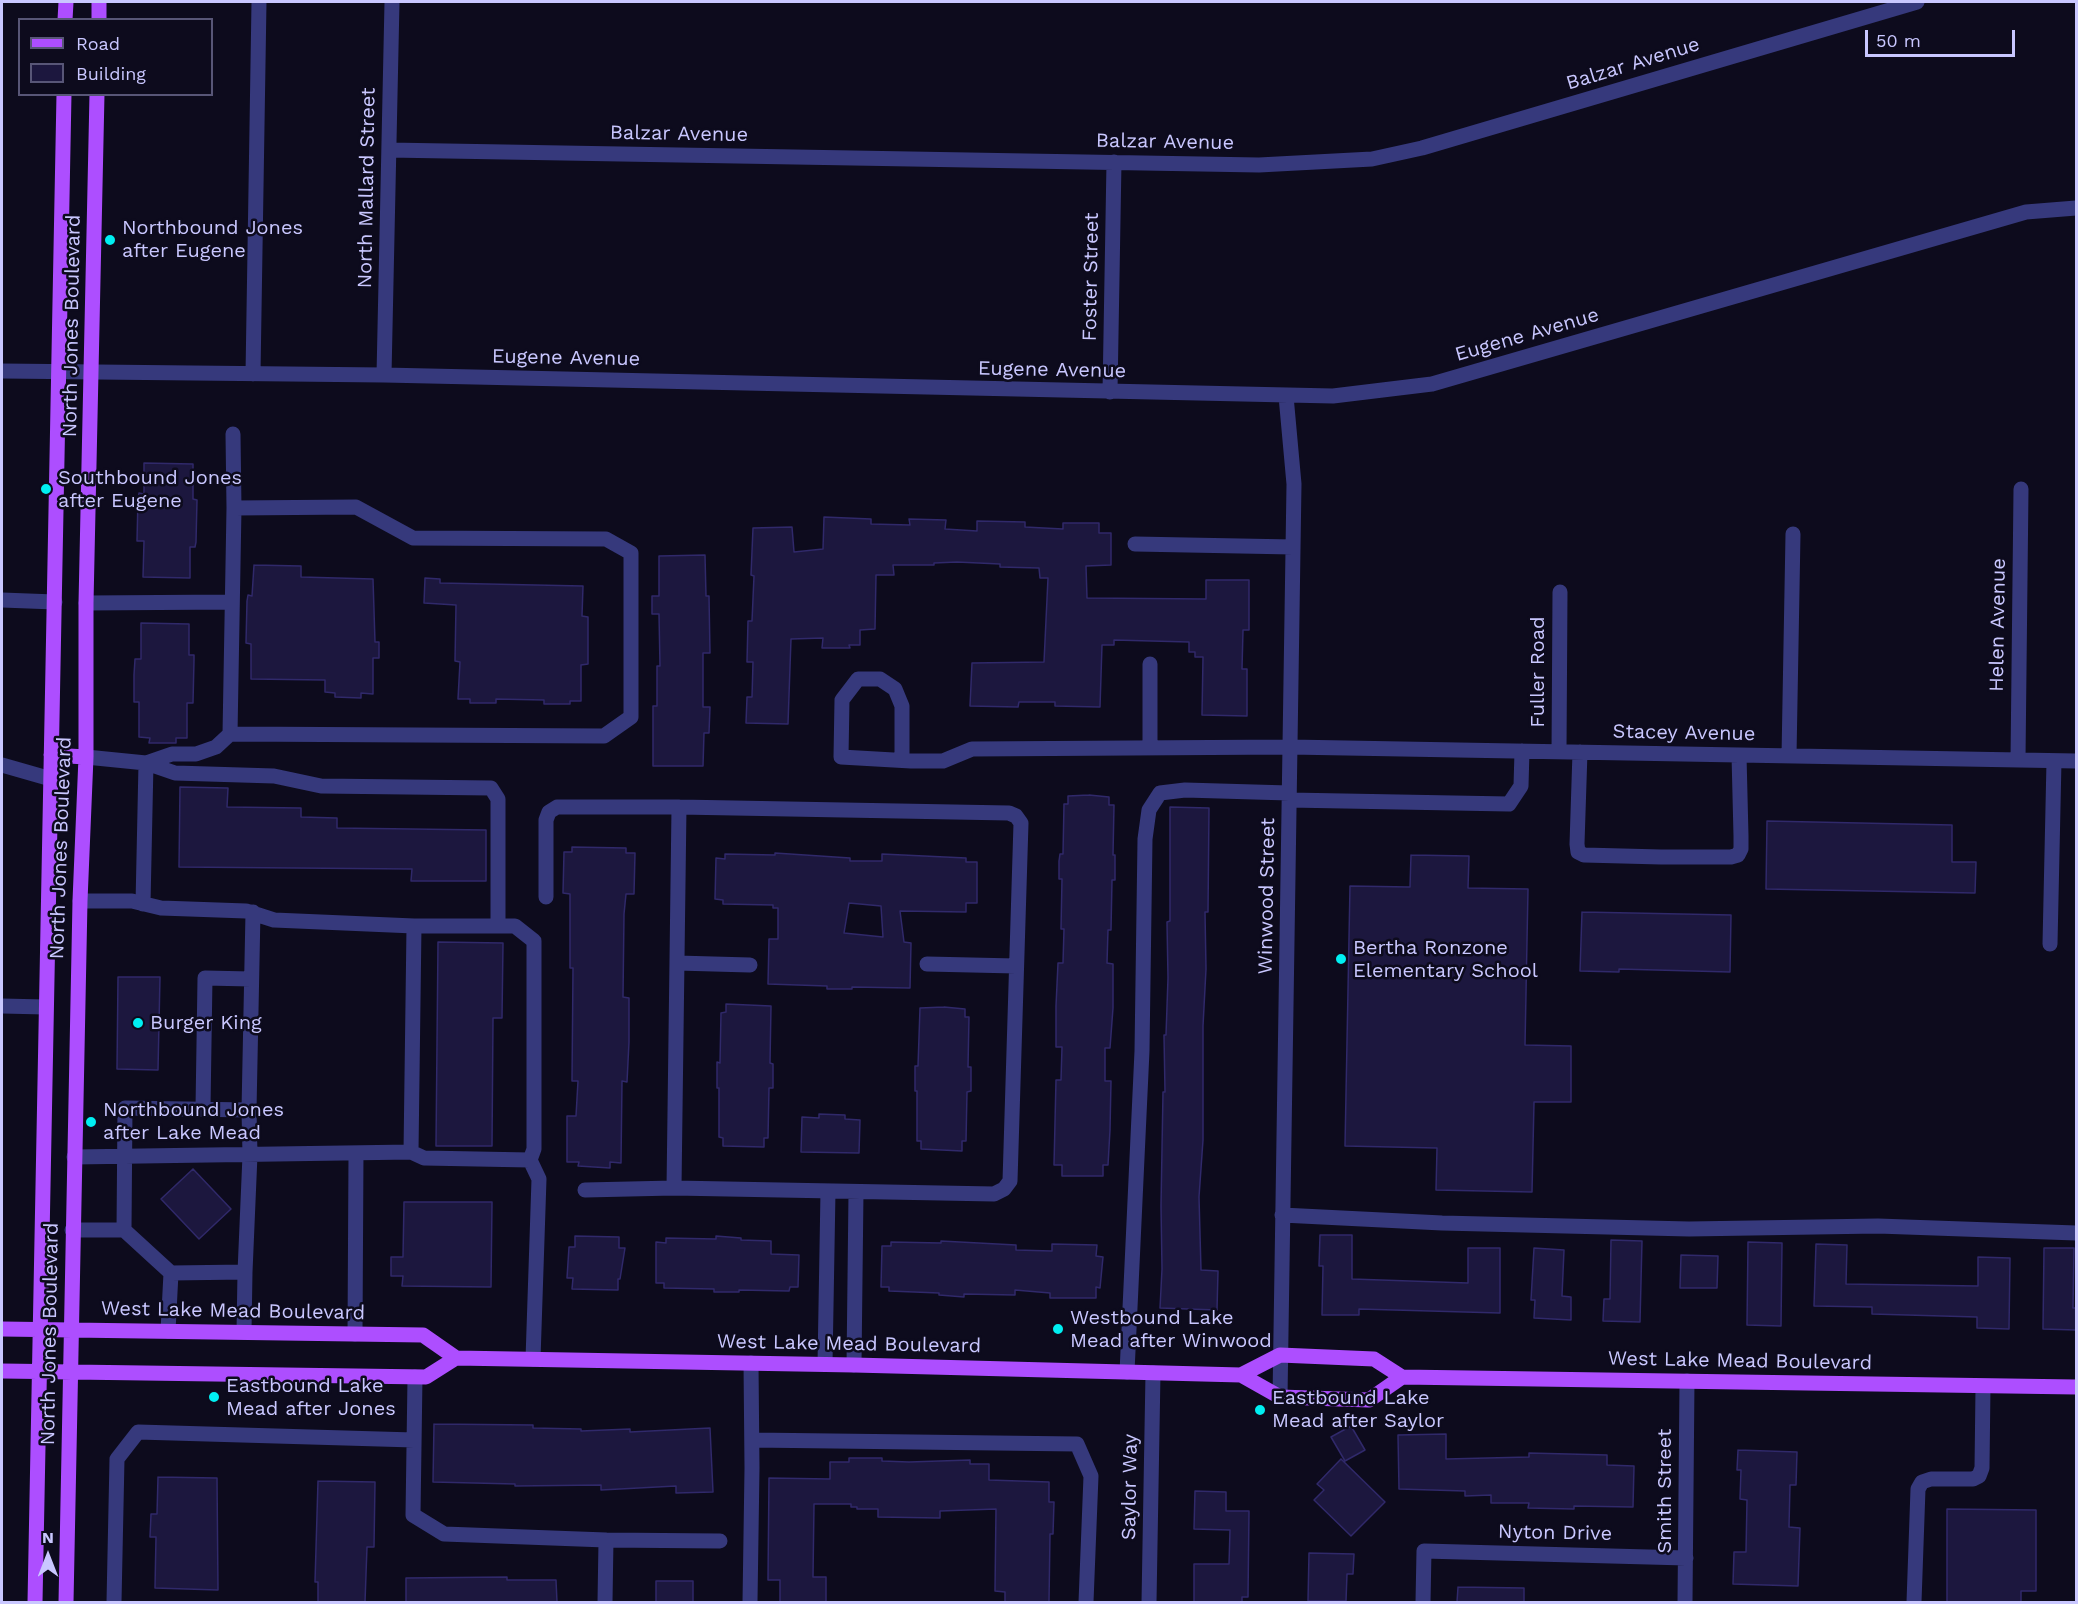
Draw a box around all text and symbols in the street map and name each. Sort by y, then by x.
legend [18,18,213,96]
scale bar [1868,18,2018,56]
text: 50 m [1876,30,1921,51]
street label: Balzar Avenue [1563,32,1703,96]
text: Road [76,33,120,54]
text: Building [76,63,146,84]
street label: North Mallard Street [353,87,381,289]
street label: Balzar Avenue [610,121,748,147]
street label: Balzar Avenue [1096,129,1234,155]
street label: Foster Street [1078,212,1104,342]
street label: North Jones Boulevard [58,214,86,438]
place label: Northbound Jones after Eugene [122,216,303,263]
marker: Northbound Jones after Eugene [103,233,117,247]
street label: Eugene Avenue [1452,303,1602,367]
street label: Eugene Avenue [492,345,640,371]
street label: Eugene Avenue [978,357,1126,383]
place label: Southbound Jones after Eugene [58,466,242,513]
marker: Southbound Jones after Eugene [39,482,53,496]
street label: Helen Avenue [1985,558,2011,692]
street label: Fuller Road [1526,616,1550,728]
street label: Stacey Avenue [1612,720,1756,746]
street label: North Jones Boulevard [45,736,77,960]
street label: Winwood Street [1254,817,1280,975]
place label: Bertha Ronzone Elementary School [1353,936,1538,983]
marker: Bertha Ronzone Elementary School [1334,952,1348,966]
place label: Burger King [150,1011,262,1035]
marker: Burger King [131,1016,145,1030]
place label: Northbound Jones after Lake Mead [103,1098,284,1145]
marker: Northbound Jones after Lake Mead [84,1115,98,1129]
street label: North Jones Boulevard [36,1222,64,1446]
street label: West Lake Mead Boulevard [101,1297,365,1325]
place label: Westbound Lake Mead after Winwood [1070,1306,1272,1353]
marker: Westbound Lake Mead after Winwood [1051,1322,1065,1336]
street label: West Lake Mead Boulevard [717,1330,981,1358]
street label: West Lake Mead Boulevard [1608,1347,1872,1375]
place label: Eastbound Lake Mead after Jones [226,1374,396,1421]
place label: Eastbound Lake Mead after Saylor [1272,1386,1444,1433]
marker: Eastbound Lake Mead after Jones [207,1390,221,1404]
marker: Eastbound Lake Mead after Saylor [1253,1403,1267,1417]
street label: Smith Street [1653,1429,1677,1553]
street label: Saylor Way [1117,1434,1143,1540]
street label: Nyton Drive [1498,1520,1612,1546]
north arrow [18,1526,78,1586]
text: N [42,1528,54,1547]

